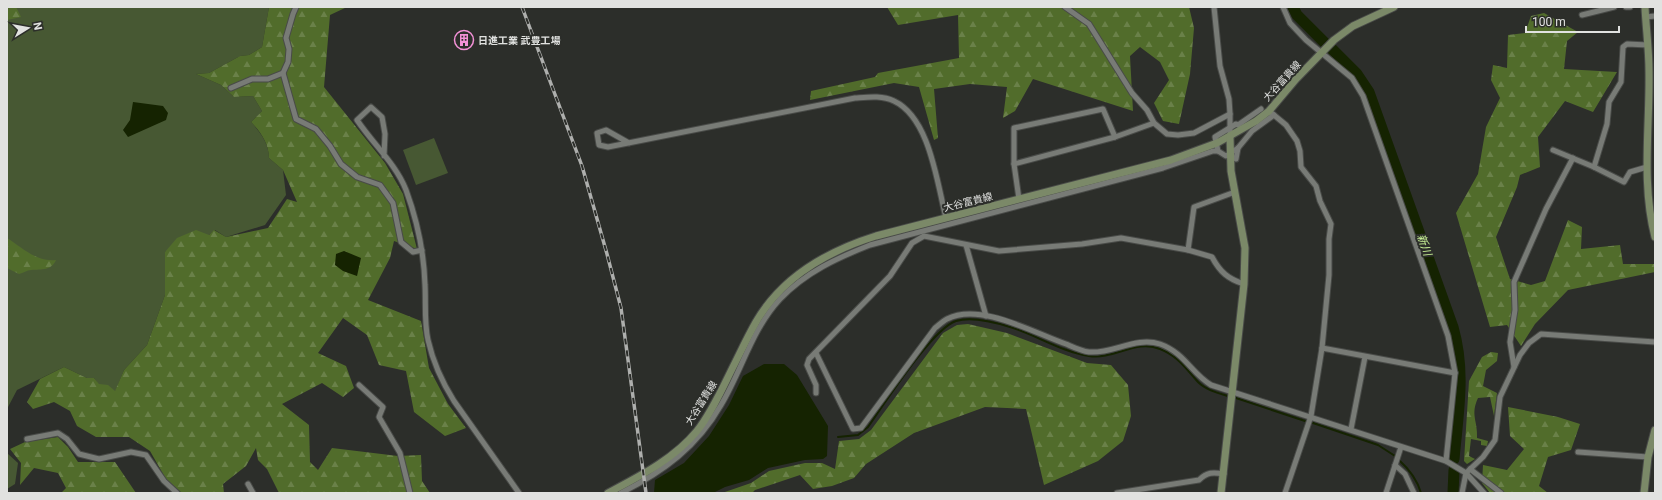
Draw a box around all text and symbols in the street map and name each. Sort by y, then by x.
north arrow [8,8,48,48]
scale bar [1526,8,1619,34]
text: 100 m [1532,15,1566,29]
text: N [30,21,44,31]
building icon: 日進工業 武豊工場 [453,29,475,51]
place label: 日進工業 武豊工場 [478,35,561,46]
street label: 大谷富貴線 [1261,59,1303,103]
street label: 大谷富貴線 [942,191,994,213]
water label: 新川 [1414,232,1434,258]
street label: 大谷富貴線 [683,379,719,427]

